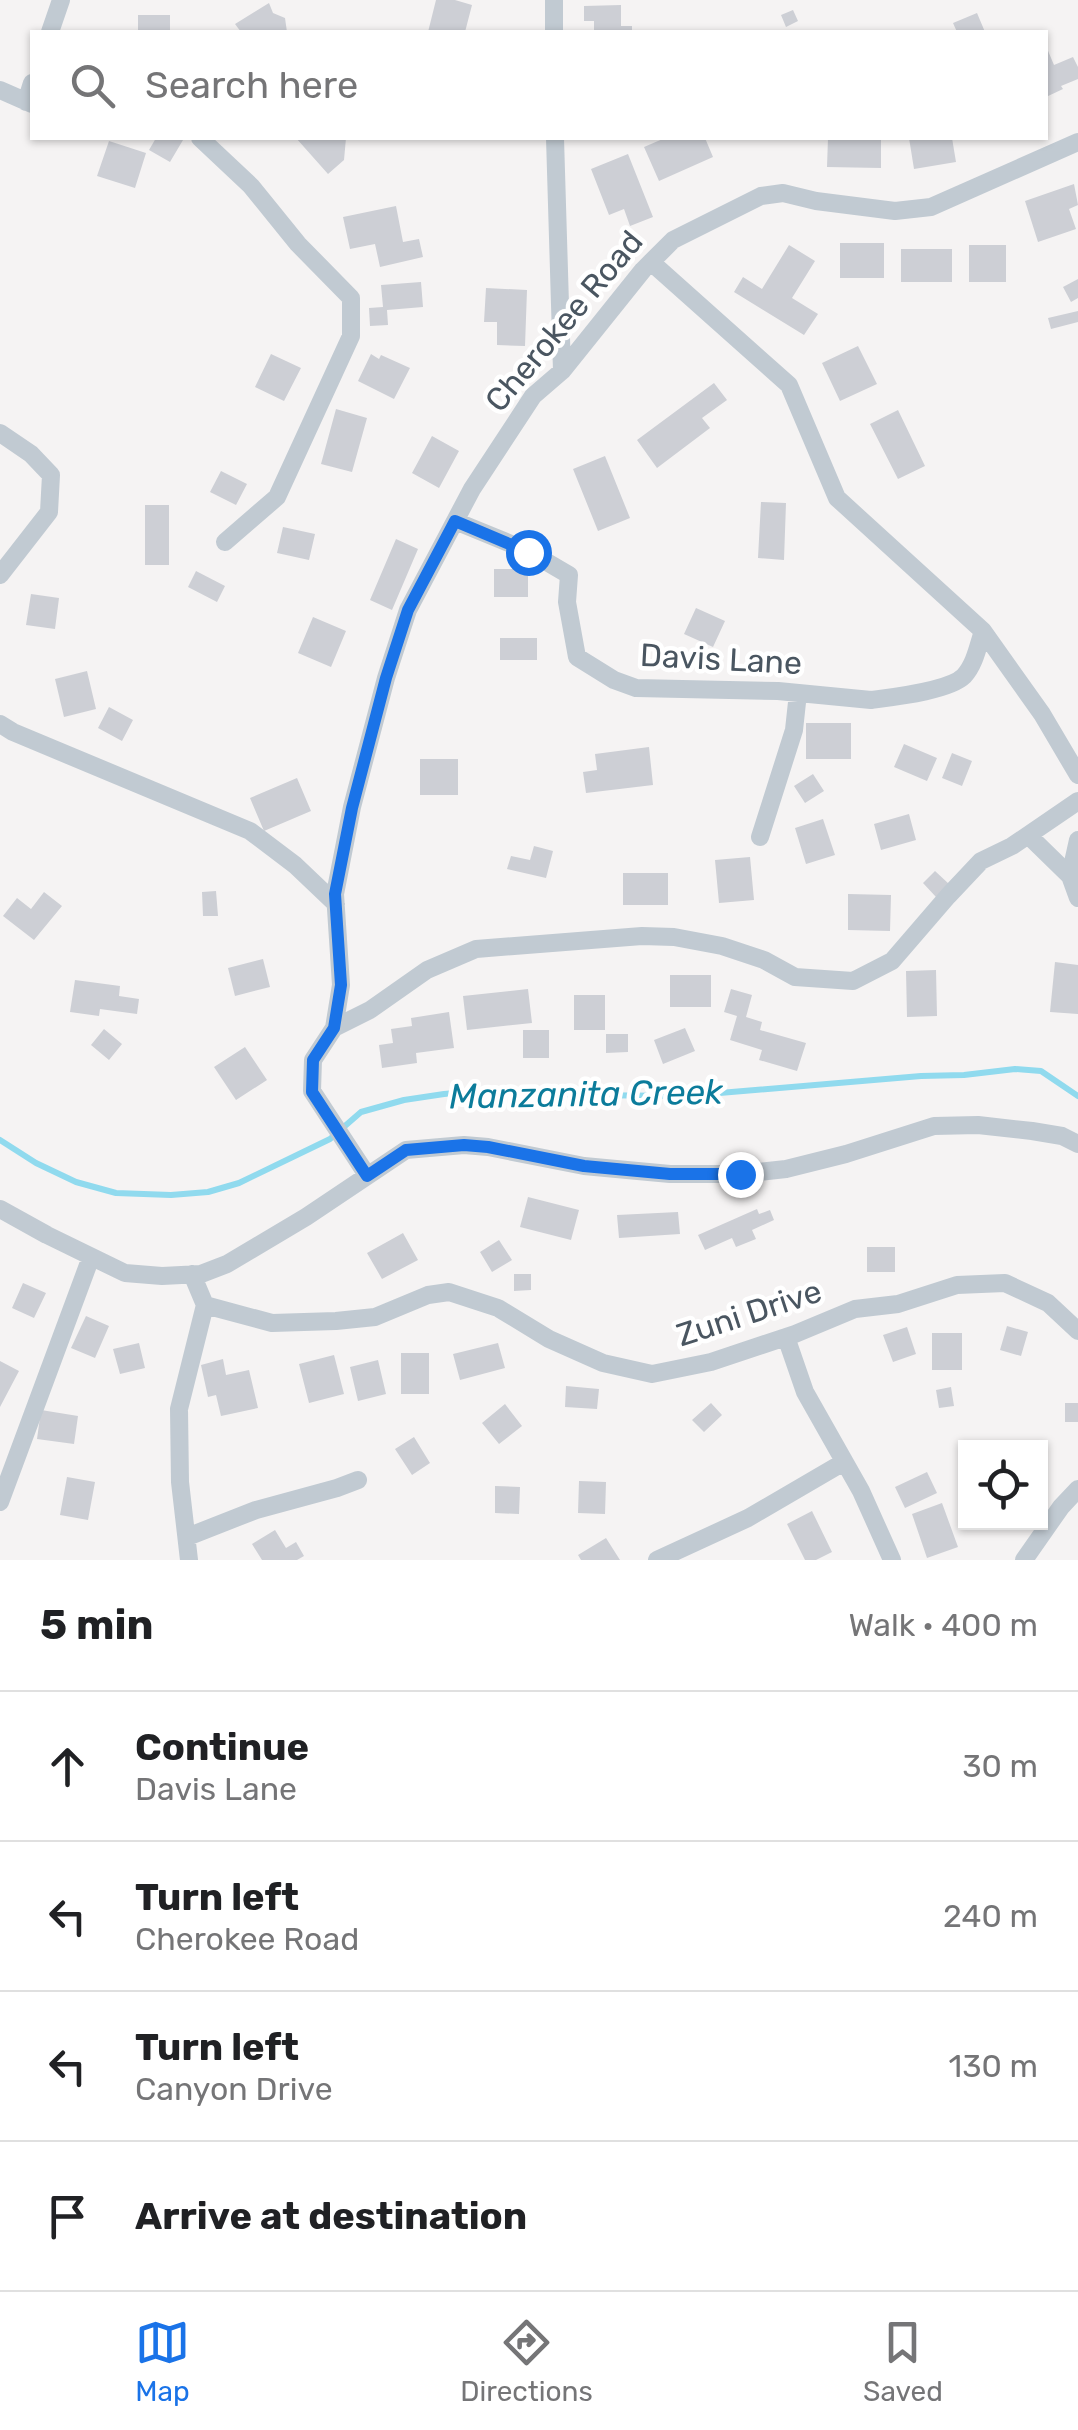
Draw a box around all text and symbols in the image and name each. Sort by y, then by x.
search box [30,30,1048,140]
icon: search [65,58,120,113]
text: Search here [145,62,358,108]
street label: Cherokee Road [477,223,651,419]
route start [506,530,552,576]
street label: Davis Lane [639,636,803,682]
water label: Manzanita Creek [449,1071,724,1117]
route end [718,1152,764,1198]
street label: Zuni Drive [672,1272,826,1354]
map controls [958,1440,1048,1530]
button: locate [958,1440,1048,1530]
text: 5 min [40,1600,154,1650]
text: Walk · 400 m [848,1606,1038,1644]
text: Continue [135,1724,309,1770]
icon: ahead [40,1739,95,1794]
text: 30 m [962,1747,1038,1785]
text: Davis Lane [135,1770,297,1808]
text: Turn left [135,1874,299,1920]
icon: left [40,1889,95,1944]
text: 240 m [943,1897,1038,1935]
text: Cherokee Road [135,1920,359,1958]
text: Turn left [135,2024,299,2070]
icon: left [40,2039,95,2094]
text: 130 m [948,2047,1038,2085]
text: Canyon Drive [135,2070,333,2108]
icon: arrive [40,2189,95,2244]
text: Arrive at destination [135,2193,527,2239]
tab: Map [135,2315,190,2408]
tab: Directions [460,2315,593,2408]
tab: Saved [863,2315,943,2408]

